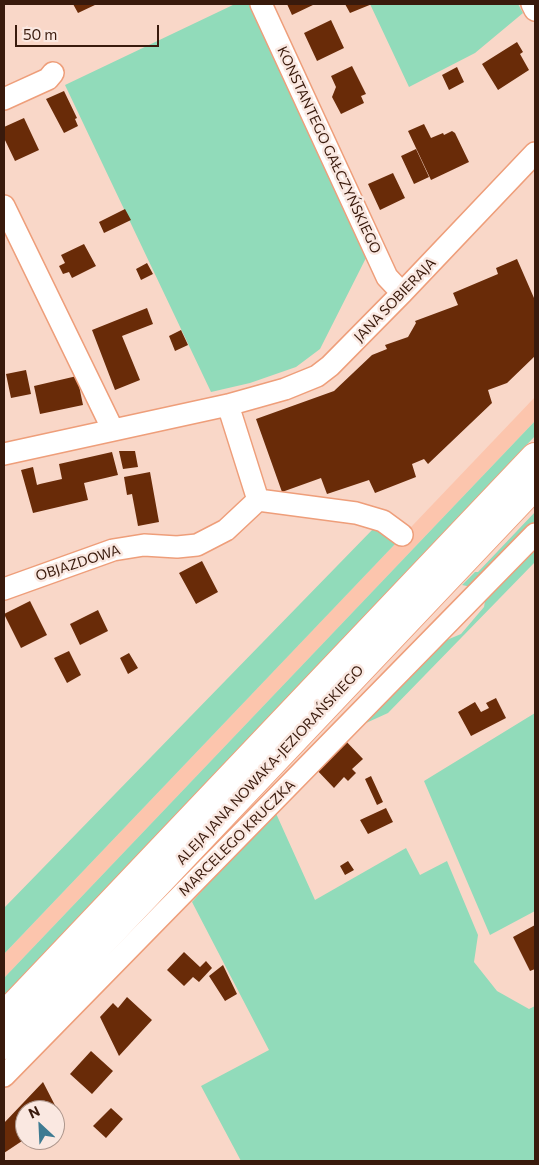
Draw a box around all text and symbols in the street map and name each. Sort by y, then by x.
scale bar [18,15,161,47]
text: 50 m [23,25,57,43]
street label: KONSTANTEGO GAŁCZYŃSKIEGO [274,44,384,256]
street label: JANA SOBIERAJA [351,254,439,346]
street label: OBJAZDOWA [34,541,122,585]
street label: ALEJA JANA NOWAKA-JEZIORAŃSKIEGO [173,662,367,868]
street label: MARCELEGO KRUCZKA [175,776,299,900]
north arrow [15,1100,65,1150]
text: N [26,1102,42,1122]

